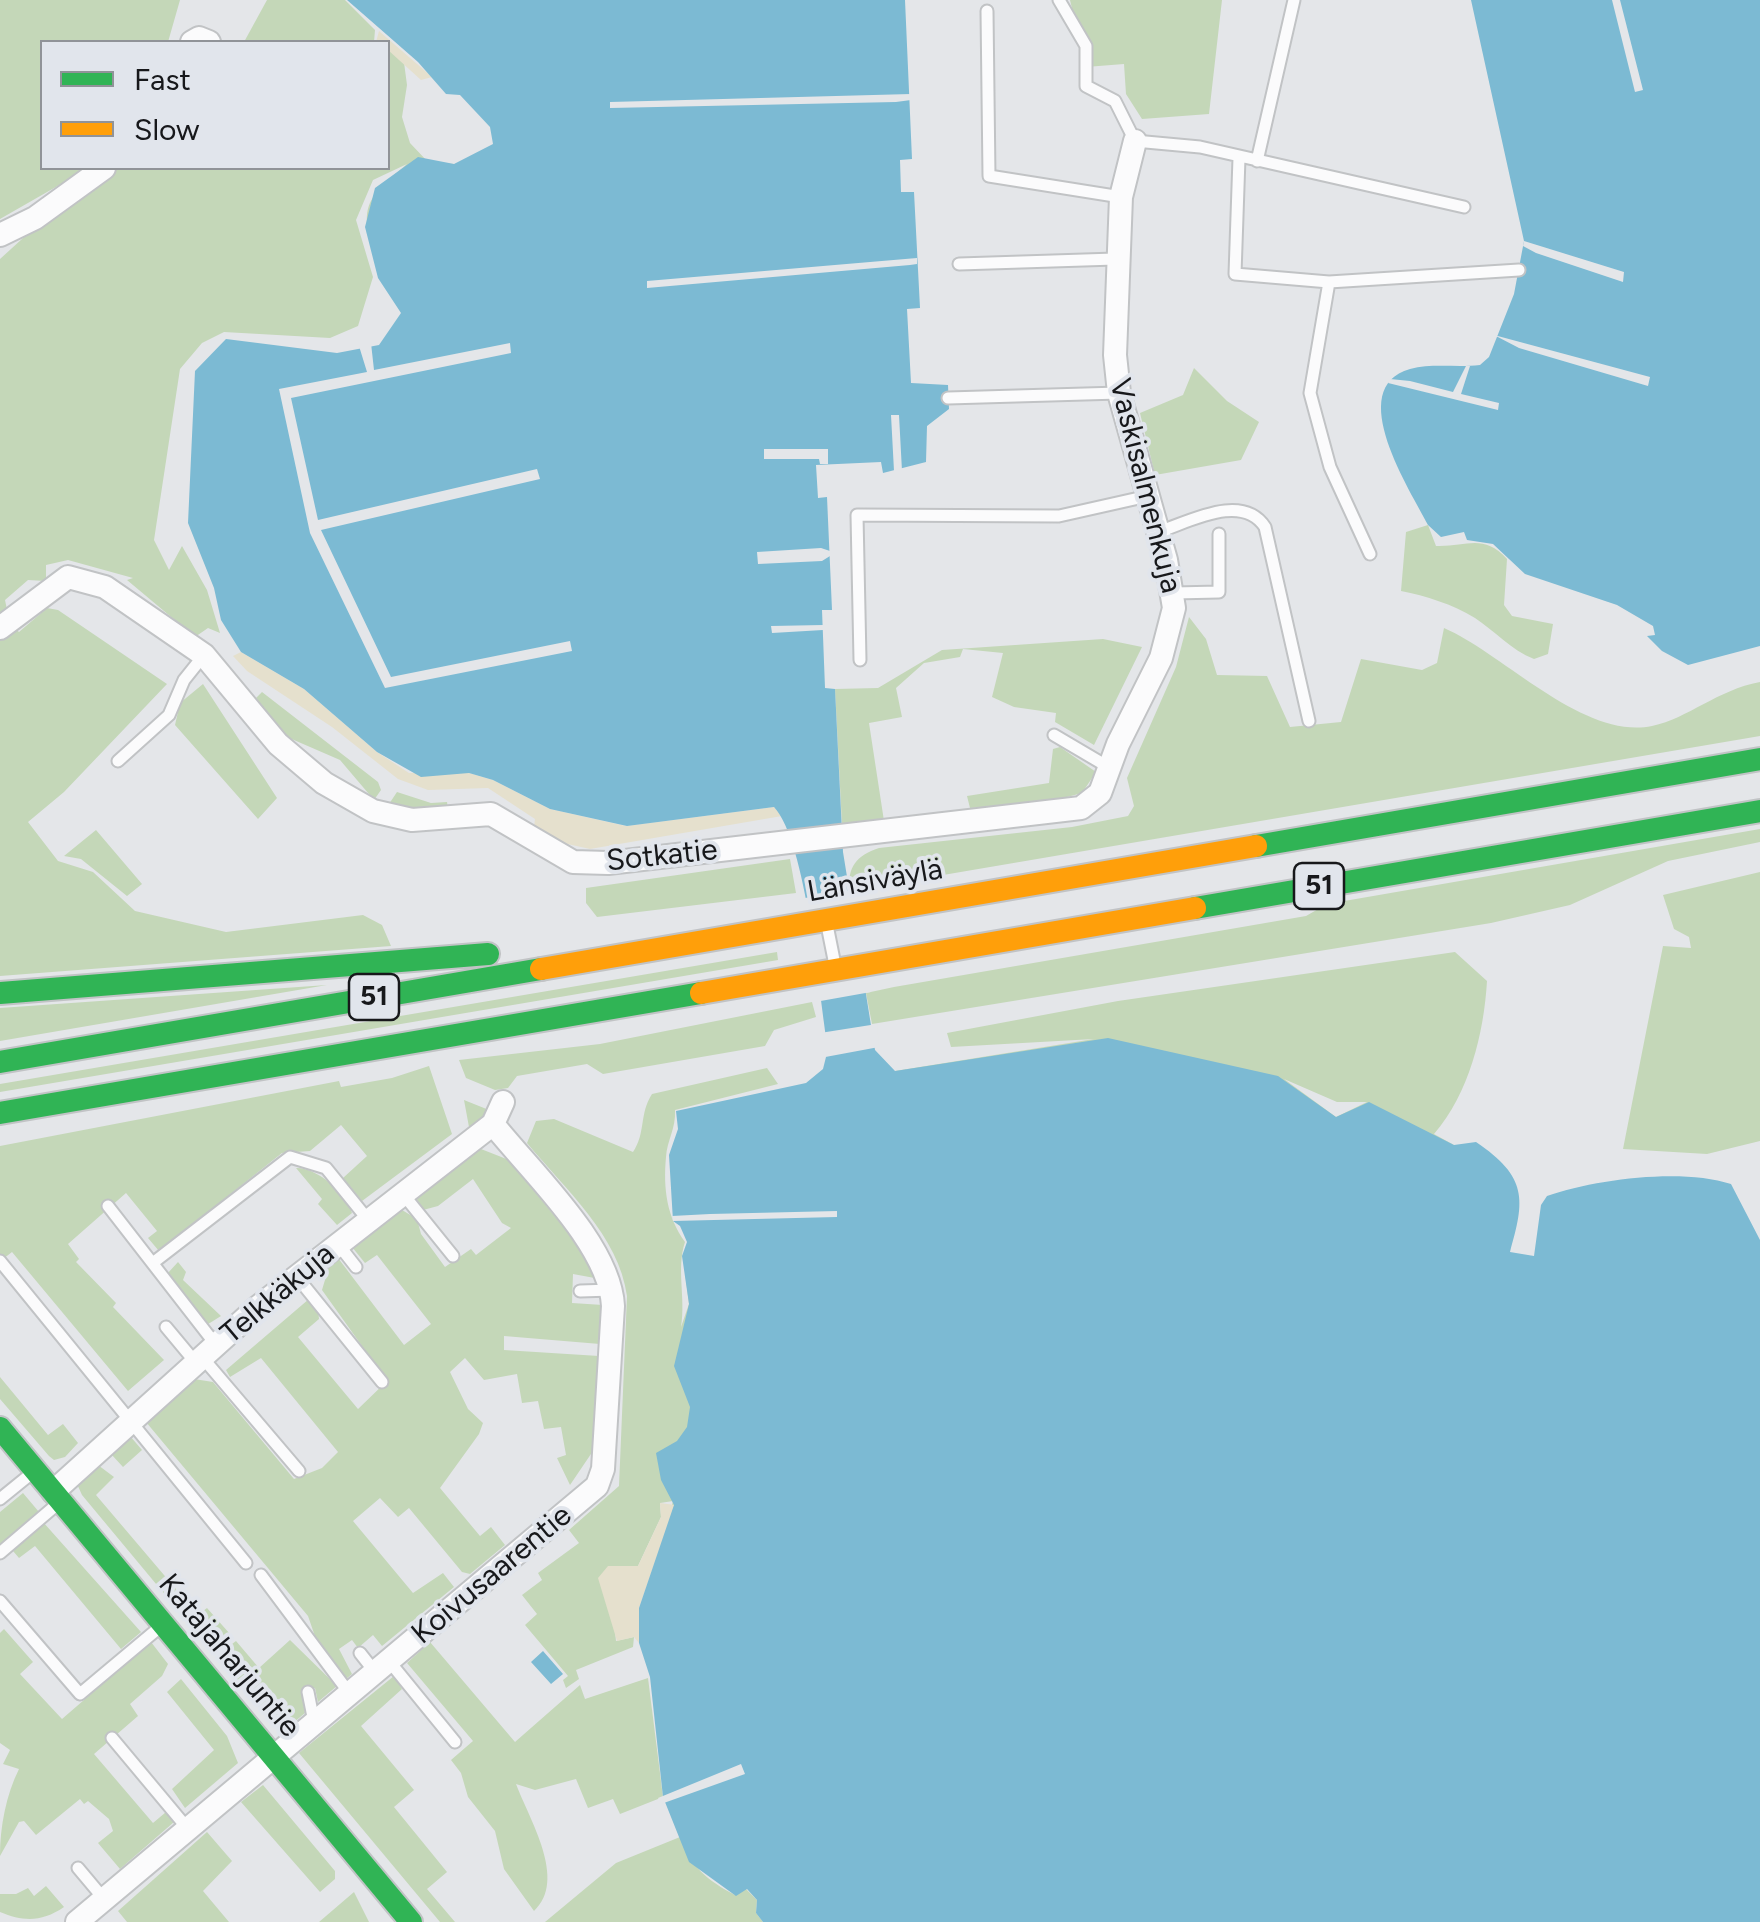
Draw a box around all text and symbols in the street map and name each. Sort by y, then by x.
legend [40,40,390,170]
text: Fast [134,61,191,98]
text: Slow [134,111,200,148]
street label: Vaskisalmenkuja [1101,375,1189,597]
street label: Sotkatie [605,832,719,880]
street label: Länsiväylä [804,851,946,911]
road number: 51 [1294,863,1344,909]
road number: 51 [349,974,399,1020]
street label: Telkkäkuja [214,1236,342,1352]
street label: Koivusaarentie [405,1498,579,1652]
street label: Katajaharjuntie [150,1567,308,1745]

